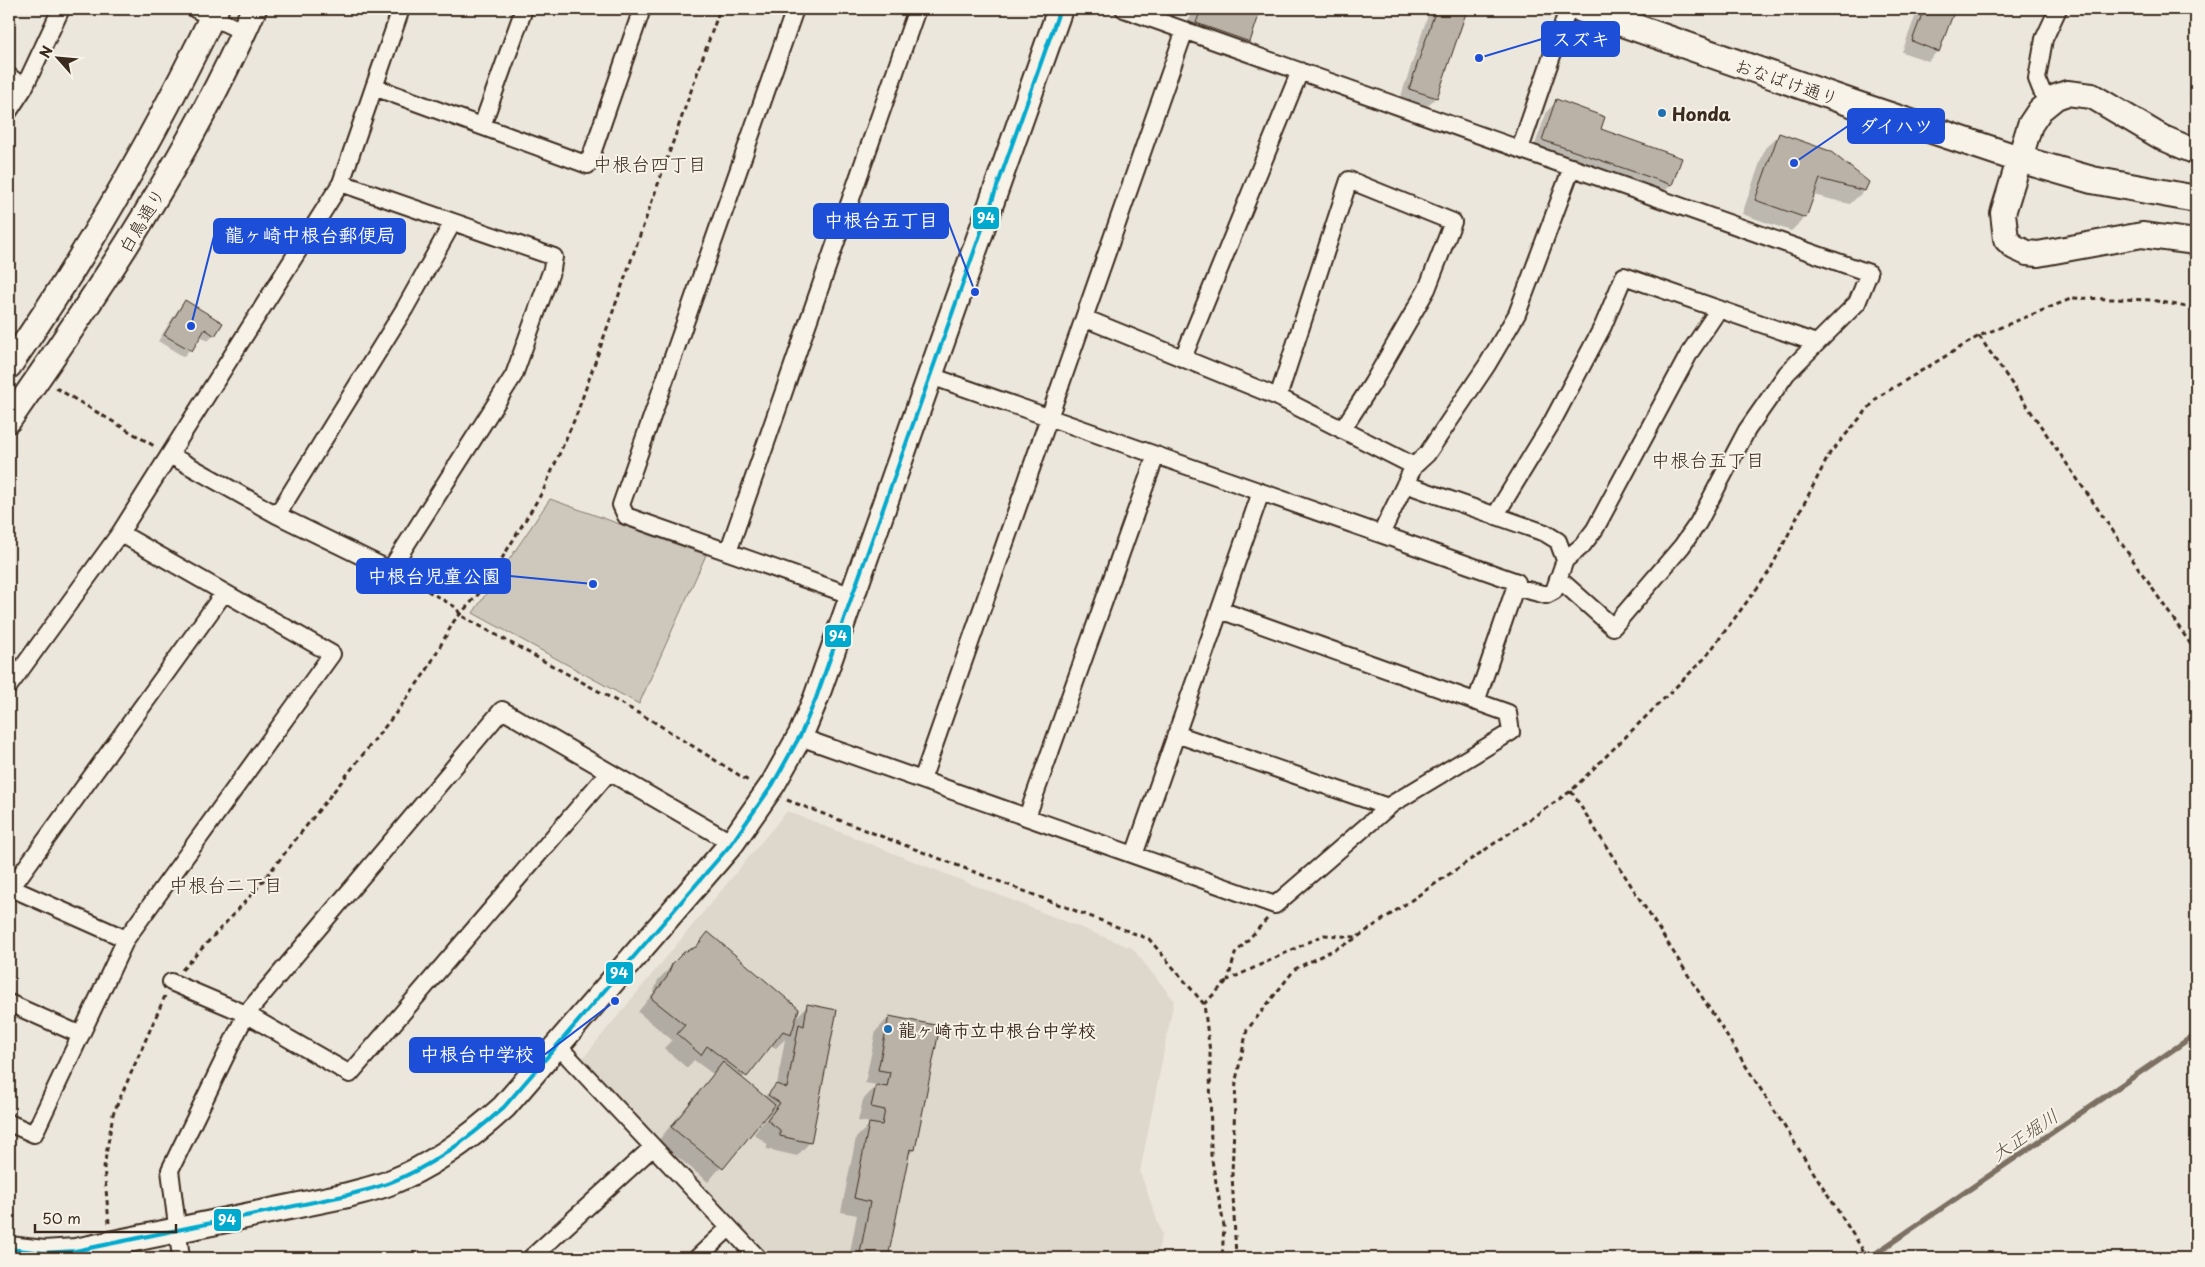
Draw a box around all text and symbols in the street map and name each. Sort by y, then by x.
callout: スズキ [1542,22,1619,56]
text: スズキ [1552,24,1610,52]
north arrow [32,32,82,82]
text: N [34,42,58,62]
street label: おなばけ通り [1731,51,1843,111]
place label: Honda [1672,100,1732,127]
marker: Honda [1656,107,1668,119]
callout: ダイハツ [1848,109,1944,143]
text: ダイハツ [1859,111,1933,139]
district label: 中根台四丁目 [593,149,707,177]
street label: 白鳥通り [111,182,171,258]
callout: 中根台五丁目 [814,204,948,238]
text: 中根台五丁目 [824,205,938,233]
line badge: 94 [972,206,1000,230]
text: 94 [977,207,995,228]
callout: 龍ヶ崎中根台郵便局 [214,219,405,253]
text: 龍ヶ崎中根台郵便局 [224,220,396,248]
district label: 中根台五丁目 [1651,445,1765,473]
callout: 中根台児童公園 [357,559,510,593]
text: 中根台児童公園 [367,561,501,589]
line badge: 94 [824,624,852,648]
text: 94 [829,625,847,646]
district label: 中根台二丁目 [169,870,283,898]
line badge: 94 [605,961,634,985]
text: 94 [610,962,628,983]
place label: 龍ヶ崎市立中根台中学校 [898,1016,1096,1043]
marker: 龍ヶ崎市立中根台中学校 [882,1023,894,1035]
callout: 中根台中学校 [410,1038,544,1072]
text: 中根台中学校 [420,1039,534,1067]
water label: 大正堀川 [1985,1101,2063,1167]
scale bar [35,1202,176,1234]
text: 50 m [42,1206,81,1229]
line badge: 94 [213,1208,242,1232]
text: 94 [218,1209,236,1230]

